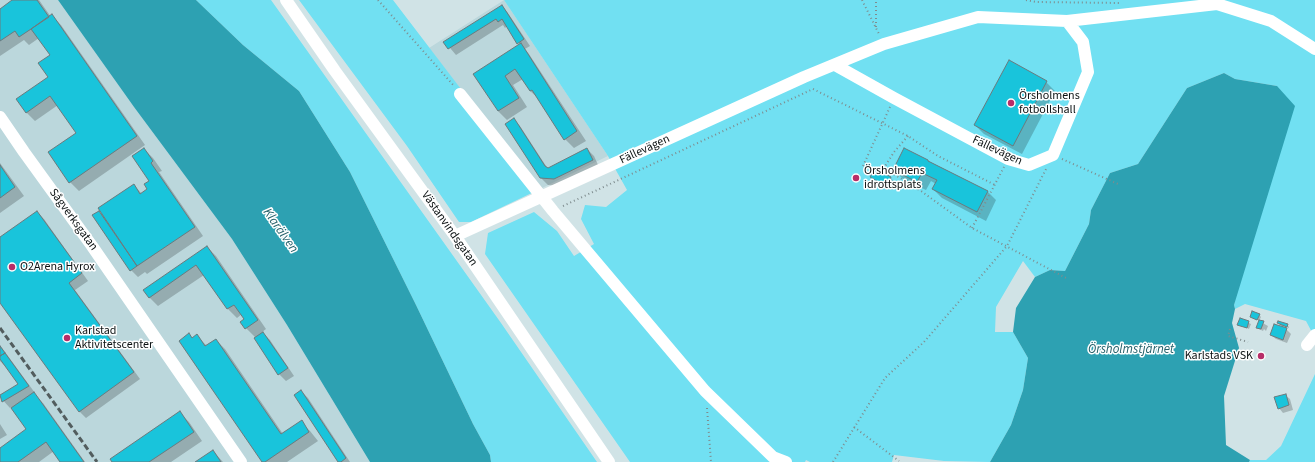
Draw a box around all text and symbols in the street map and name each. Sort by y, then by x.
place label: Örsholmens fotbollshall [1019,89,1080,117]
marker: Örsholmens fotbollshall [1006,98,1016,108]
street label: Fällevägen [618,132,672,168]
street label: Fällevägen [970,133,1024,169]
place label: Örsholmens idrottsplats [864,164,925,192]
marker: Örsholmens idrottsplats [851,173,861,183]
street label: Sågverksgatan [46,186,100,254]
street label: Västanvindsgatan [418,189,480,269]
water label: Klarälven [259,206,301,256]
place label: O2Arena Hyrox [20,260,95,274]
marker: O2Arena Hyrox [7,262,17,272]
place label: Karlstad Aktivitetscenter [75,324,153,352]
marker: Karlstad Aktivitetscenter [62,333,72,343]
water label: Örsholmstjärnet [1088,342,1174,358]
place label: Karlstads VSK [1185,349,1253,363]
marker: Karlstads VSK [1256,351,1266,361]

